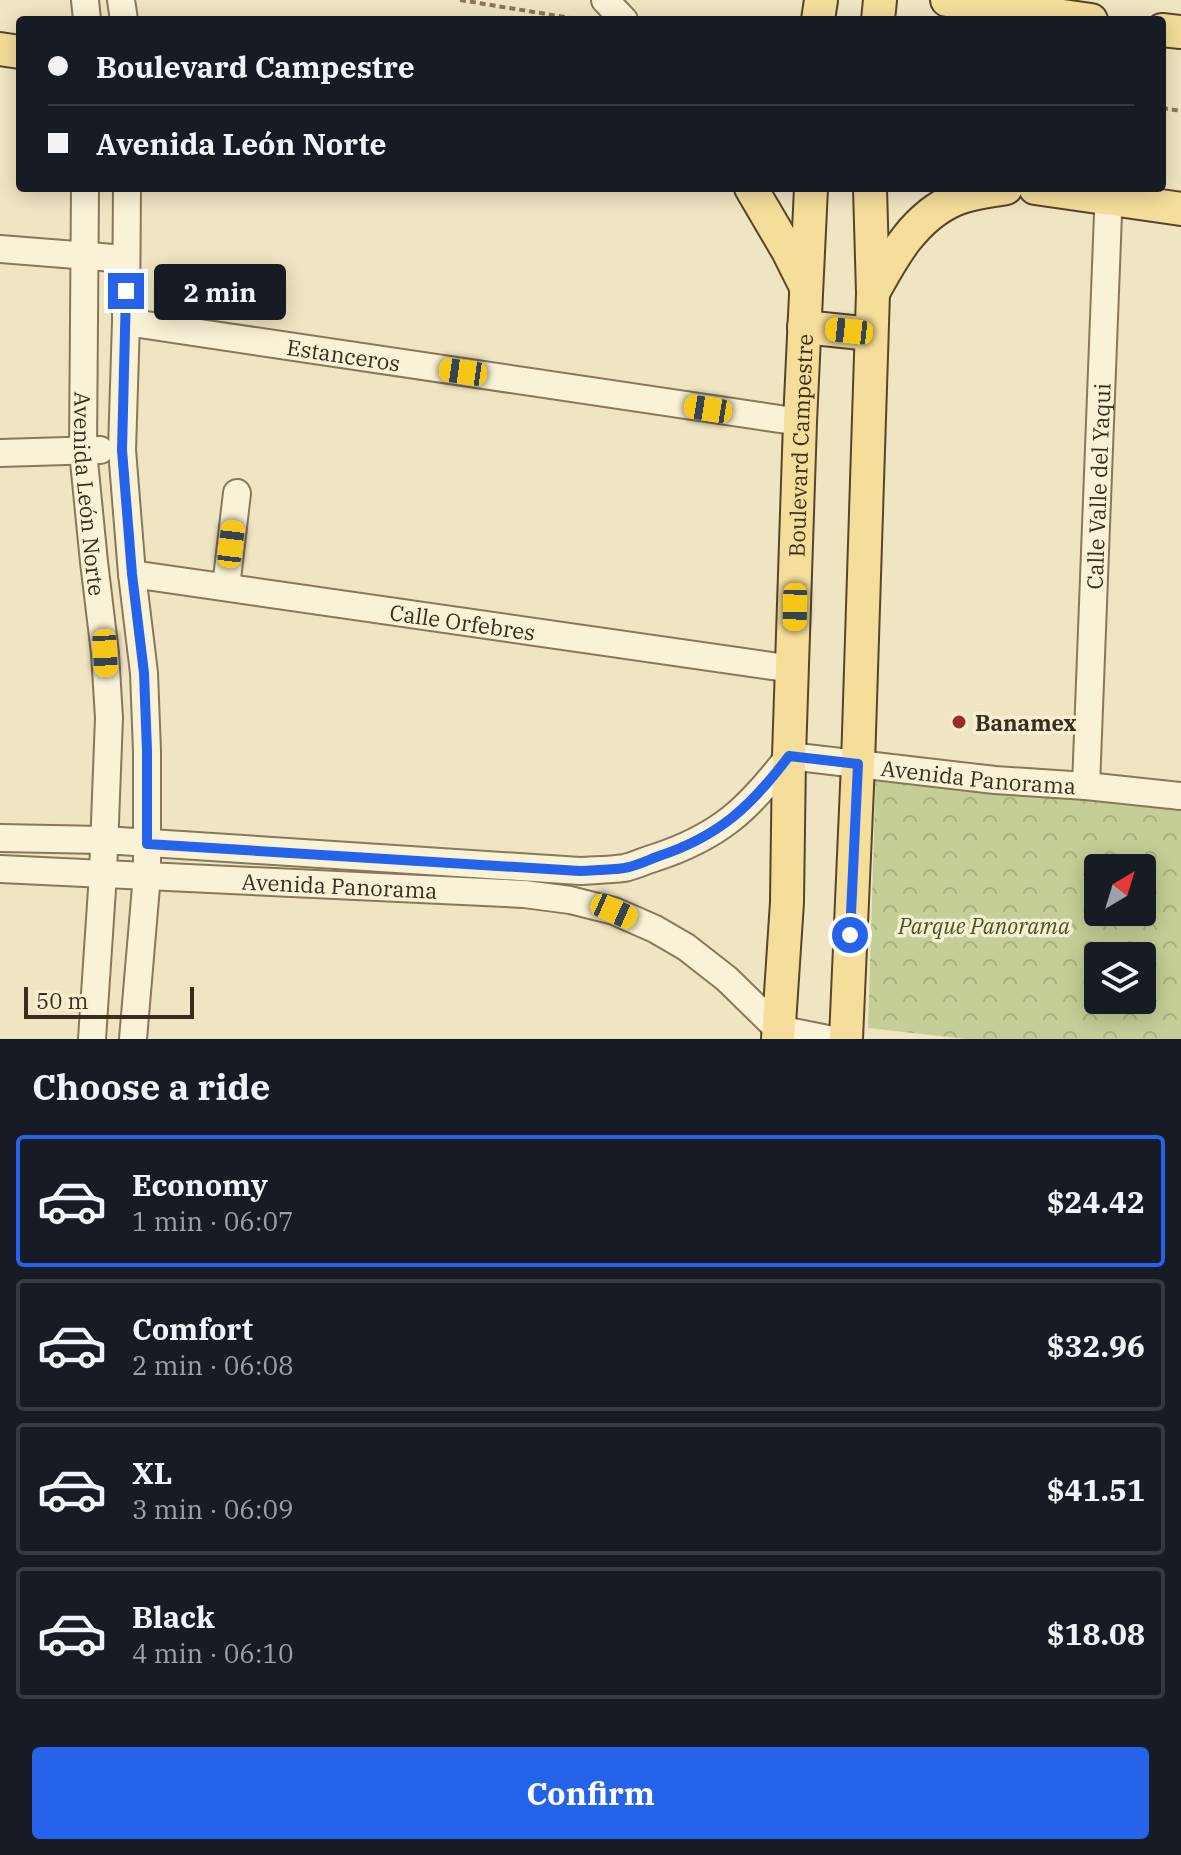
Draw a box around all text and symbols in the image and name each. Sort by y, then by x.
text: Boulevard Campestre [96,47,415,86]
text: Avenida León Norte [96,124,387,163]
callout: 2 min [154,263,286,319]
route end [108,273,144,309]
text: 2 min [184,275,256,309]
car [824,317,874,345]
street label: Estanceros [285,332,402,377]
street label: Boulevard Campestre [781,333,819,558]
car [438,357,488,387]
street label: Calle Valle del Yaqui [1079,382,1116,590]
street label: Avenida León Norte [69,391,112,597]
car [682,393,734,425]
car [216,519,246,569]
car [783,583,807,631]
street label: Calle Orfebres [388,597,537,646]
car [92,628,118,678]
place label: Banamex [975,708,1077,737]
marker: Banamex [950,713,968,731]
street label: Avenida Panorama [879,752,1077,800]
north arrow [1084,854,1156,926]
map controls [1084,854,1156,1014]
street label: Avenida Panorama [241,866,438,904]
car [587,890,641,932]
park label: Parque Panorama [897,911,1070,940]
route start [832,917,868,953]
button: layers [1084,942,1156,1014]
scale bar [24,983,194,1019]
text: 50 m [36,986,88,1015]
text: Choose a ride [32,1063,271,1110]
icon: car [36,1165,108,1237]
text: Economy [132,1165,268,1204]
text: $24.42 [1047,1182,1145,1221]
text: 1 min · 06:07 [132,1204,294,1238]
icon: car [36,1309,108,1381]
text: Comfort [132,1309,253,1348]
text: $32.96 [1047,1326,1145,1365]
text: 2 min · 06:08 [132,1348,294,1382]
icon: car [36,1453,108,1525]
text: XL [132,1453,172,1492]
text: $41.51 [1047,1470,1145,1509]
text: 3 min · 06:09 [132,1492,294,1526]
icon: car [36,1597,108,1669]
text: Black [132,1597,215,1636]
text: $18.08 [1047,1614,1145,1653]
text: 4 min · 06:10 [132,1636,294,1670]
button: Confirm [32,1747,1149,1839]

